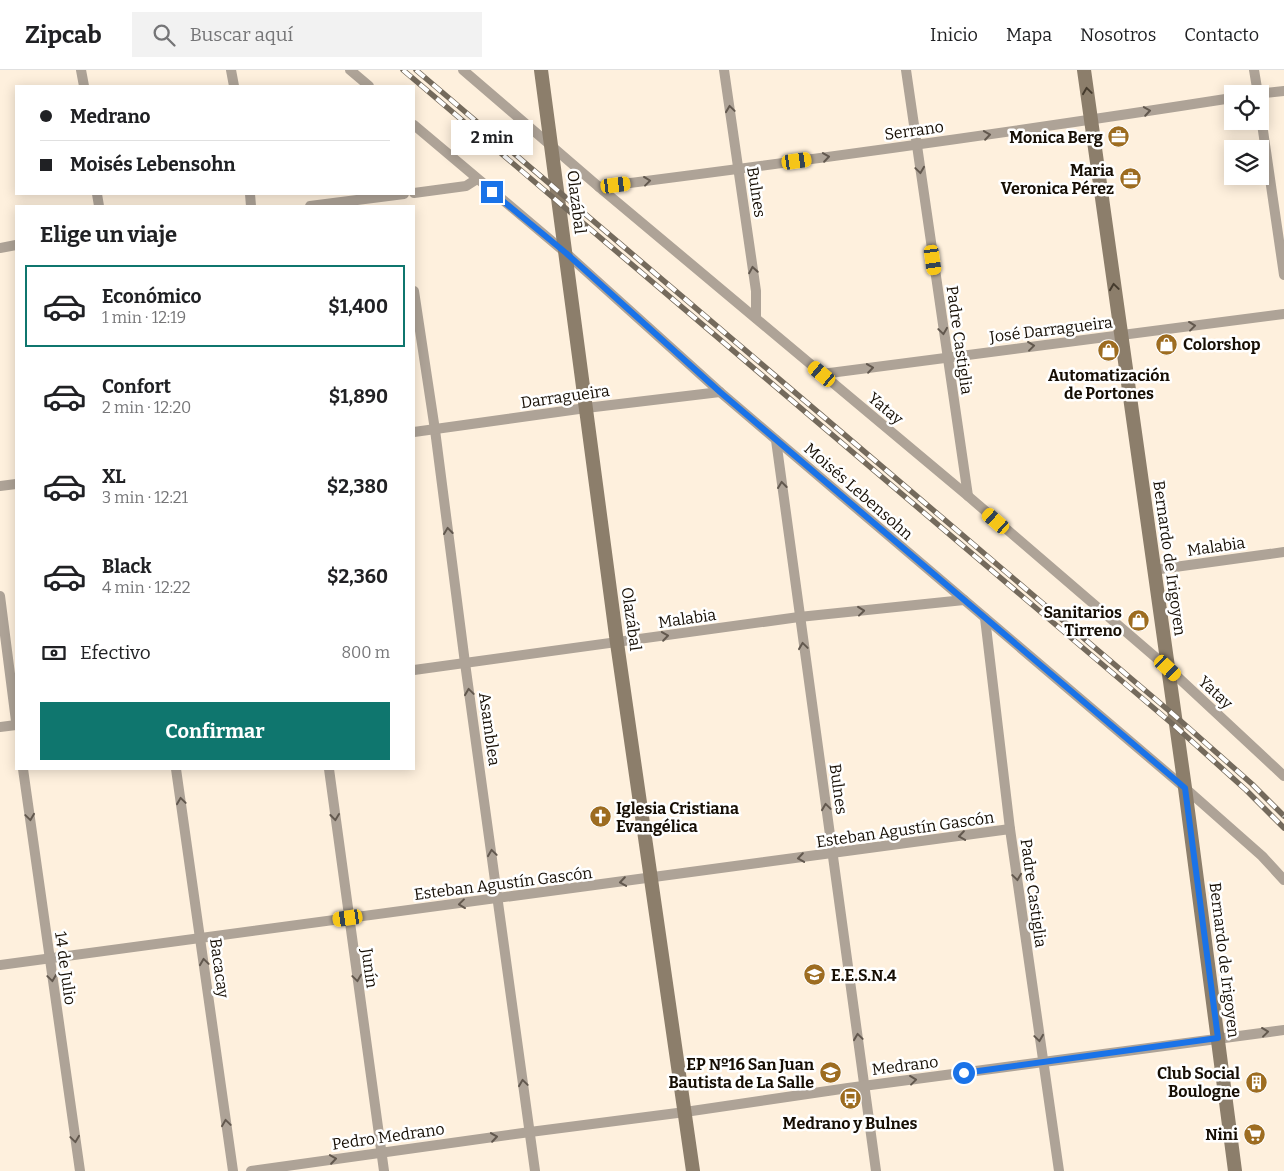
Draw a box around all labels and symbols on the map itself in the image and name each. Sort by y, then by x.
one-way arrow [1082,87,1092,95]
one-way arrow [725,105,735,113]
one-way arrow [1143,107,1152,117]
street label: Serrano [883,117,945,144]
callout: 2 min [451,119,533,154]
office icon: Monica Berg [1107,125,1131,149]
place label: Monica Berg [1009,128,1103,147]
one-way arrow [983,130,991,141]
car [781,151,812,171]
one-way arrow [821,153,830,163]
place label: Maria Veronica Pérez [1001,161,1114,198]
street label: Bulnes [743,165,770,219]
one-way arrow [914,167,925,175]
office icon: Maria Veronica Pérez [1118,167,1142,191]
street label: Olazábal [563,169,590,235]
car [600,176,631,194]
one-way arrow [644,176,652,187]
route end [481,181,503,203]
car [923,244,942,276]
one-way arrow [749,265,759,274]
one-way arrow [1109,282,1119,291]
street label: Padre Castiglia [942,284,977,396]
street label: José Darragueira [988,313,1114,347]
one-way arrow [1188,321,1197,331]
one-way arrow [938,327,948,335]
shop icon: Colorshop [1155,332,1179,356]
place label: Colorshop [1183,335,1261,354]
shop icon: Automatización de Portones [1097,339,1121,363]
one-way arrow [1027,341,1035,352]
car [805,359,838,389]
one-way arrow [866,363,874,373]
place label: Automatización de Portones [1048,366,1171,403]
street label: Darragueira [519,381,611,412]
street label: Yatay [864,388,907,429]
street label: Moisés Lebensohn [800,439,917,544]
street label: Bernardo de Irigoyen [1149,479,1190,637]
one-way arrow [777,481,788,489]
car [979,505,1012,537]
one-way arrow [443,527,454,535]
street label: Malabia [1186,533,1247,560]
street label: Olazábal [618,586,645,652]
place label: Sanitarios Tirreno [1044,603,1122,640]
street label: Malabia [657,605,718,632]
one-way arrow [858,606,866,617]
shop icon: Sanitarios Tirreno [1126,609,1150,633]
one-way arrow [662,631,670,642]
one-way arrow [799,642,809,651]
car [1151,652,1184,684]
street label: Yatay [1195,672,1237,713]
one-way arrow [464,688,475,696]
street label: Asamblea [475,691,504,767]
street label: Bulnes [826,762,851,816]
one-way arrow [176,797,187,805]
place label: Iglesia Cristiana Evangélica [616,799,739,836]
one-way arrow [822,803,832,812]
church icon: Iglesia Cristiana Evangélica [588,805,612,829]
street label: Esteban Agustín Gascón [815,808,995,851]
one-way arrow [24,813,34,821]
one-way arrow [329,813,340,821]
one-way arrow [958,830,966,841]
street label: Padre Castiglia [1016,837,1051,949]
one-way arrow [487,849,498,857]
one-way arrow [797,852,805,863]
street label: Esteban Agustín Gascón [413,863,593,904]
one-way arrow [1011,874,1022,882]
one-way arrow [618,876,626,887]
street label: Bernardo de Irigoyen [1206,881,1243,1039]
one-way arrow [457,898,466,908]
car [332,908,363,928]
street label: 14 de Julio [51,930,80,1006]
street label: Bacacay [206,937,233,1000]
street label: Junín [357,946,382,989]
one-way arrow [199,958,209,966]
school or university icon: E.E.S.N.4 [803,963,827,987]
place label: E.E.S.N.4 [831,966,897,985]
one-way arrow [46,974,57,982]
one-way arrow [351,974,361,982]
one-way arrow [1261,1027,1269,1038]
one-way arrow [853,1033,864,1041]
one-way arrow [1034,1034,1044,1043]
street label: Medrano [871,1052,939,1079]
place label: EP Nº16 San Juan Bautista de La Salle [668,1055,815,1092]
school or university icon: EP Nº16 San Juan Bautista de La Salle [818,1061,842,1085]
route start [953,1062,975,1084]
place label: Club Social Boulogne [1157,1064,1240,1101]
building icon: Club Social Boulogne [1244,1070,1268,1094]
one-way arrow [909,1075,918,1085]
one-way arrow [518,1079,529,1087]
bus stop icon: Medrano y Bulnes [838,1087,862,1111]
place label: Medrano y Bulnes [783,1114,917,1133]
one-way arrow [222,1118,232,1127]
street label: Pedro Medrano [331,1119,446,1154]
supermarket icon: Nini [1242,1122,1266,1146]
place label: Nini [1205,1125,1238,1144]
one-way arrow [490,1132,499,1142]
one-way arrow [69,1135,80,1143]
one-way arrow [330,1154,338,1165]

